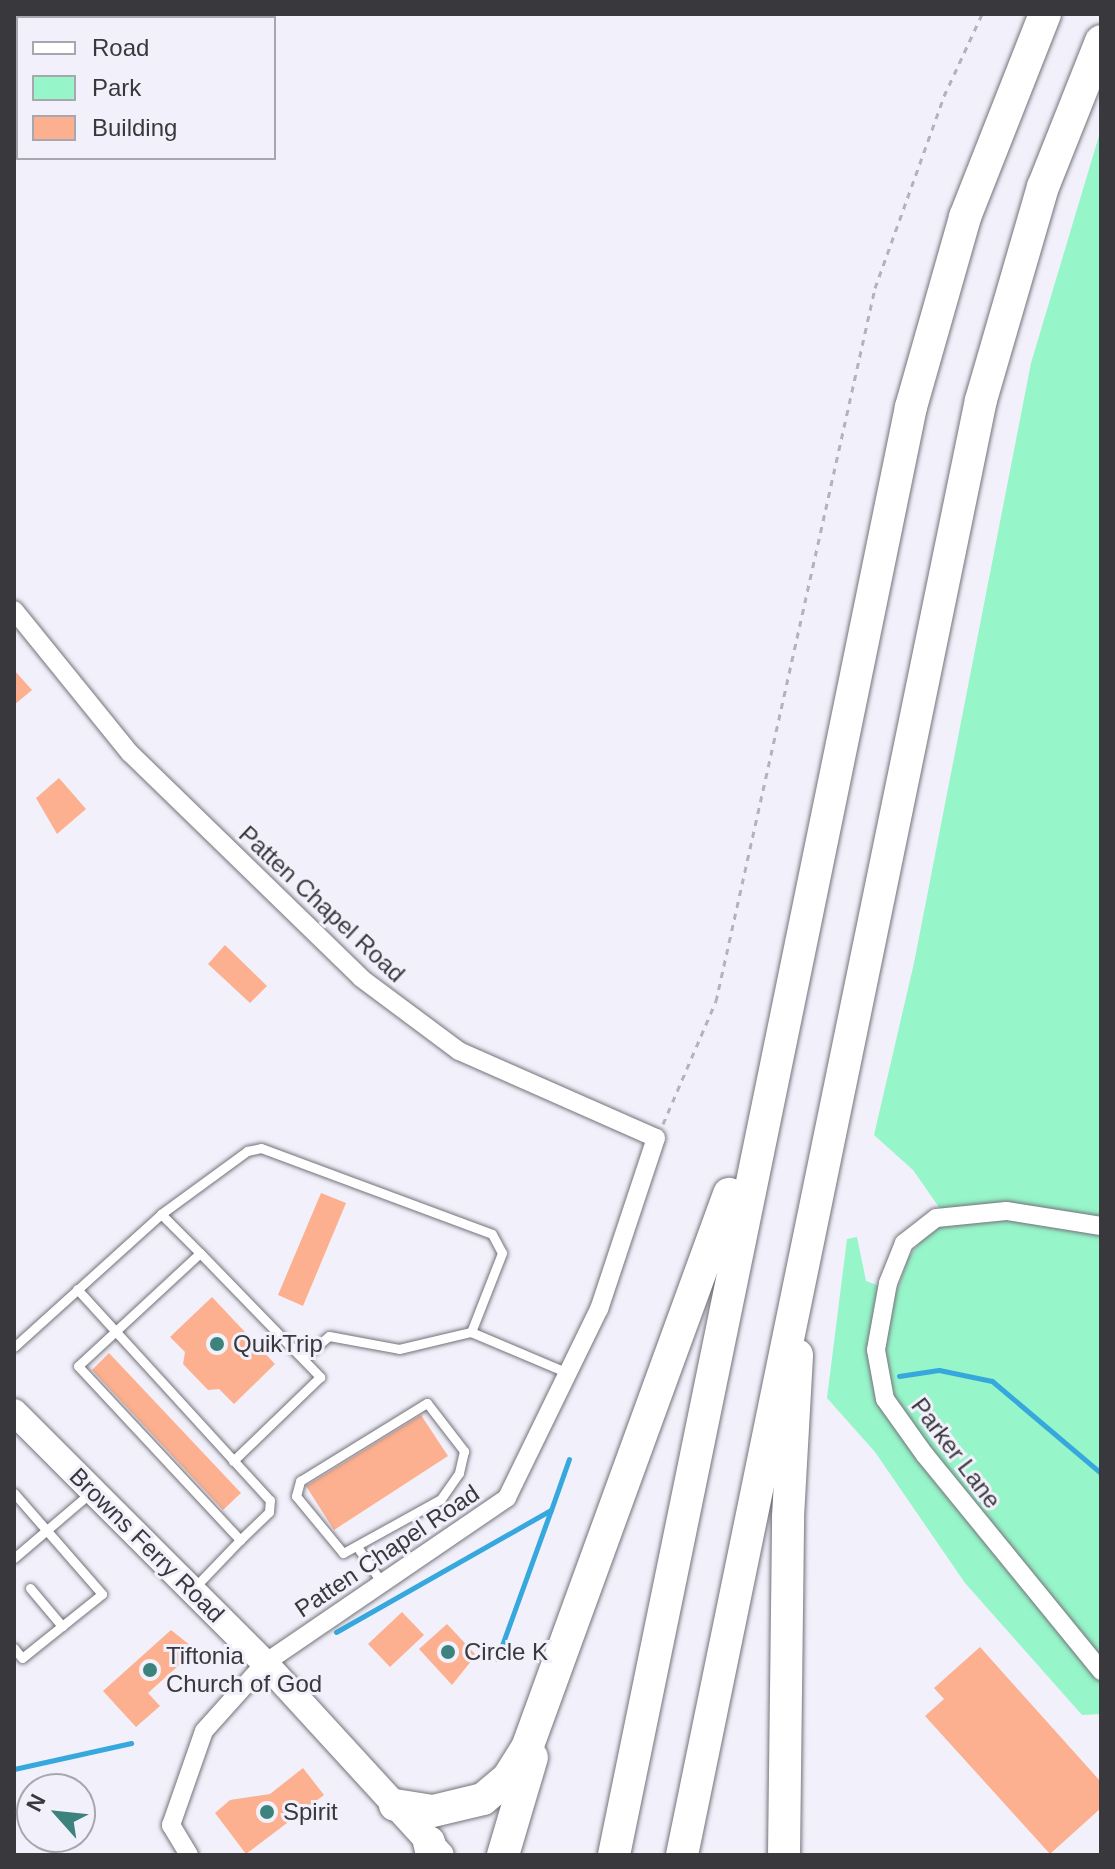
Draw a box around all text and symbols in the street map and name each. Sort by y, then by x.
legend [16,16,276,160]
text: Road [92,34,149,61]
text: Park [92,74,141,101]
text: Building [92,114,177,141]
street label: Patten Chapel Road [233,820,411,988]
place label: QuikTrip [233,1330,323,1358]
marker: QuikTrip [208,1335,226,1353]
street label: Parker Lane [905,1392,1007,1514]
street label: Browns Ferry Road [64,1462,230,1628]
street label: Patten Chapel Road [289,1479,485,1623]
place label: Circle K [464,1638,548,1666]
place label: Tiftonia Church of God [166,1642,322,1698]
marker: Circle K [439,1643,457,1661]
marker: Tiftonia Church of God [141,1661,159,1679]
north arrow [16,1773,96,1853]
text: N [21,1790,51,1816]
place label: Spirit [283,1798,338,1826]
marker: Spirit [258,1803,276,1821]

